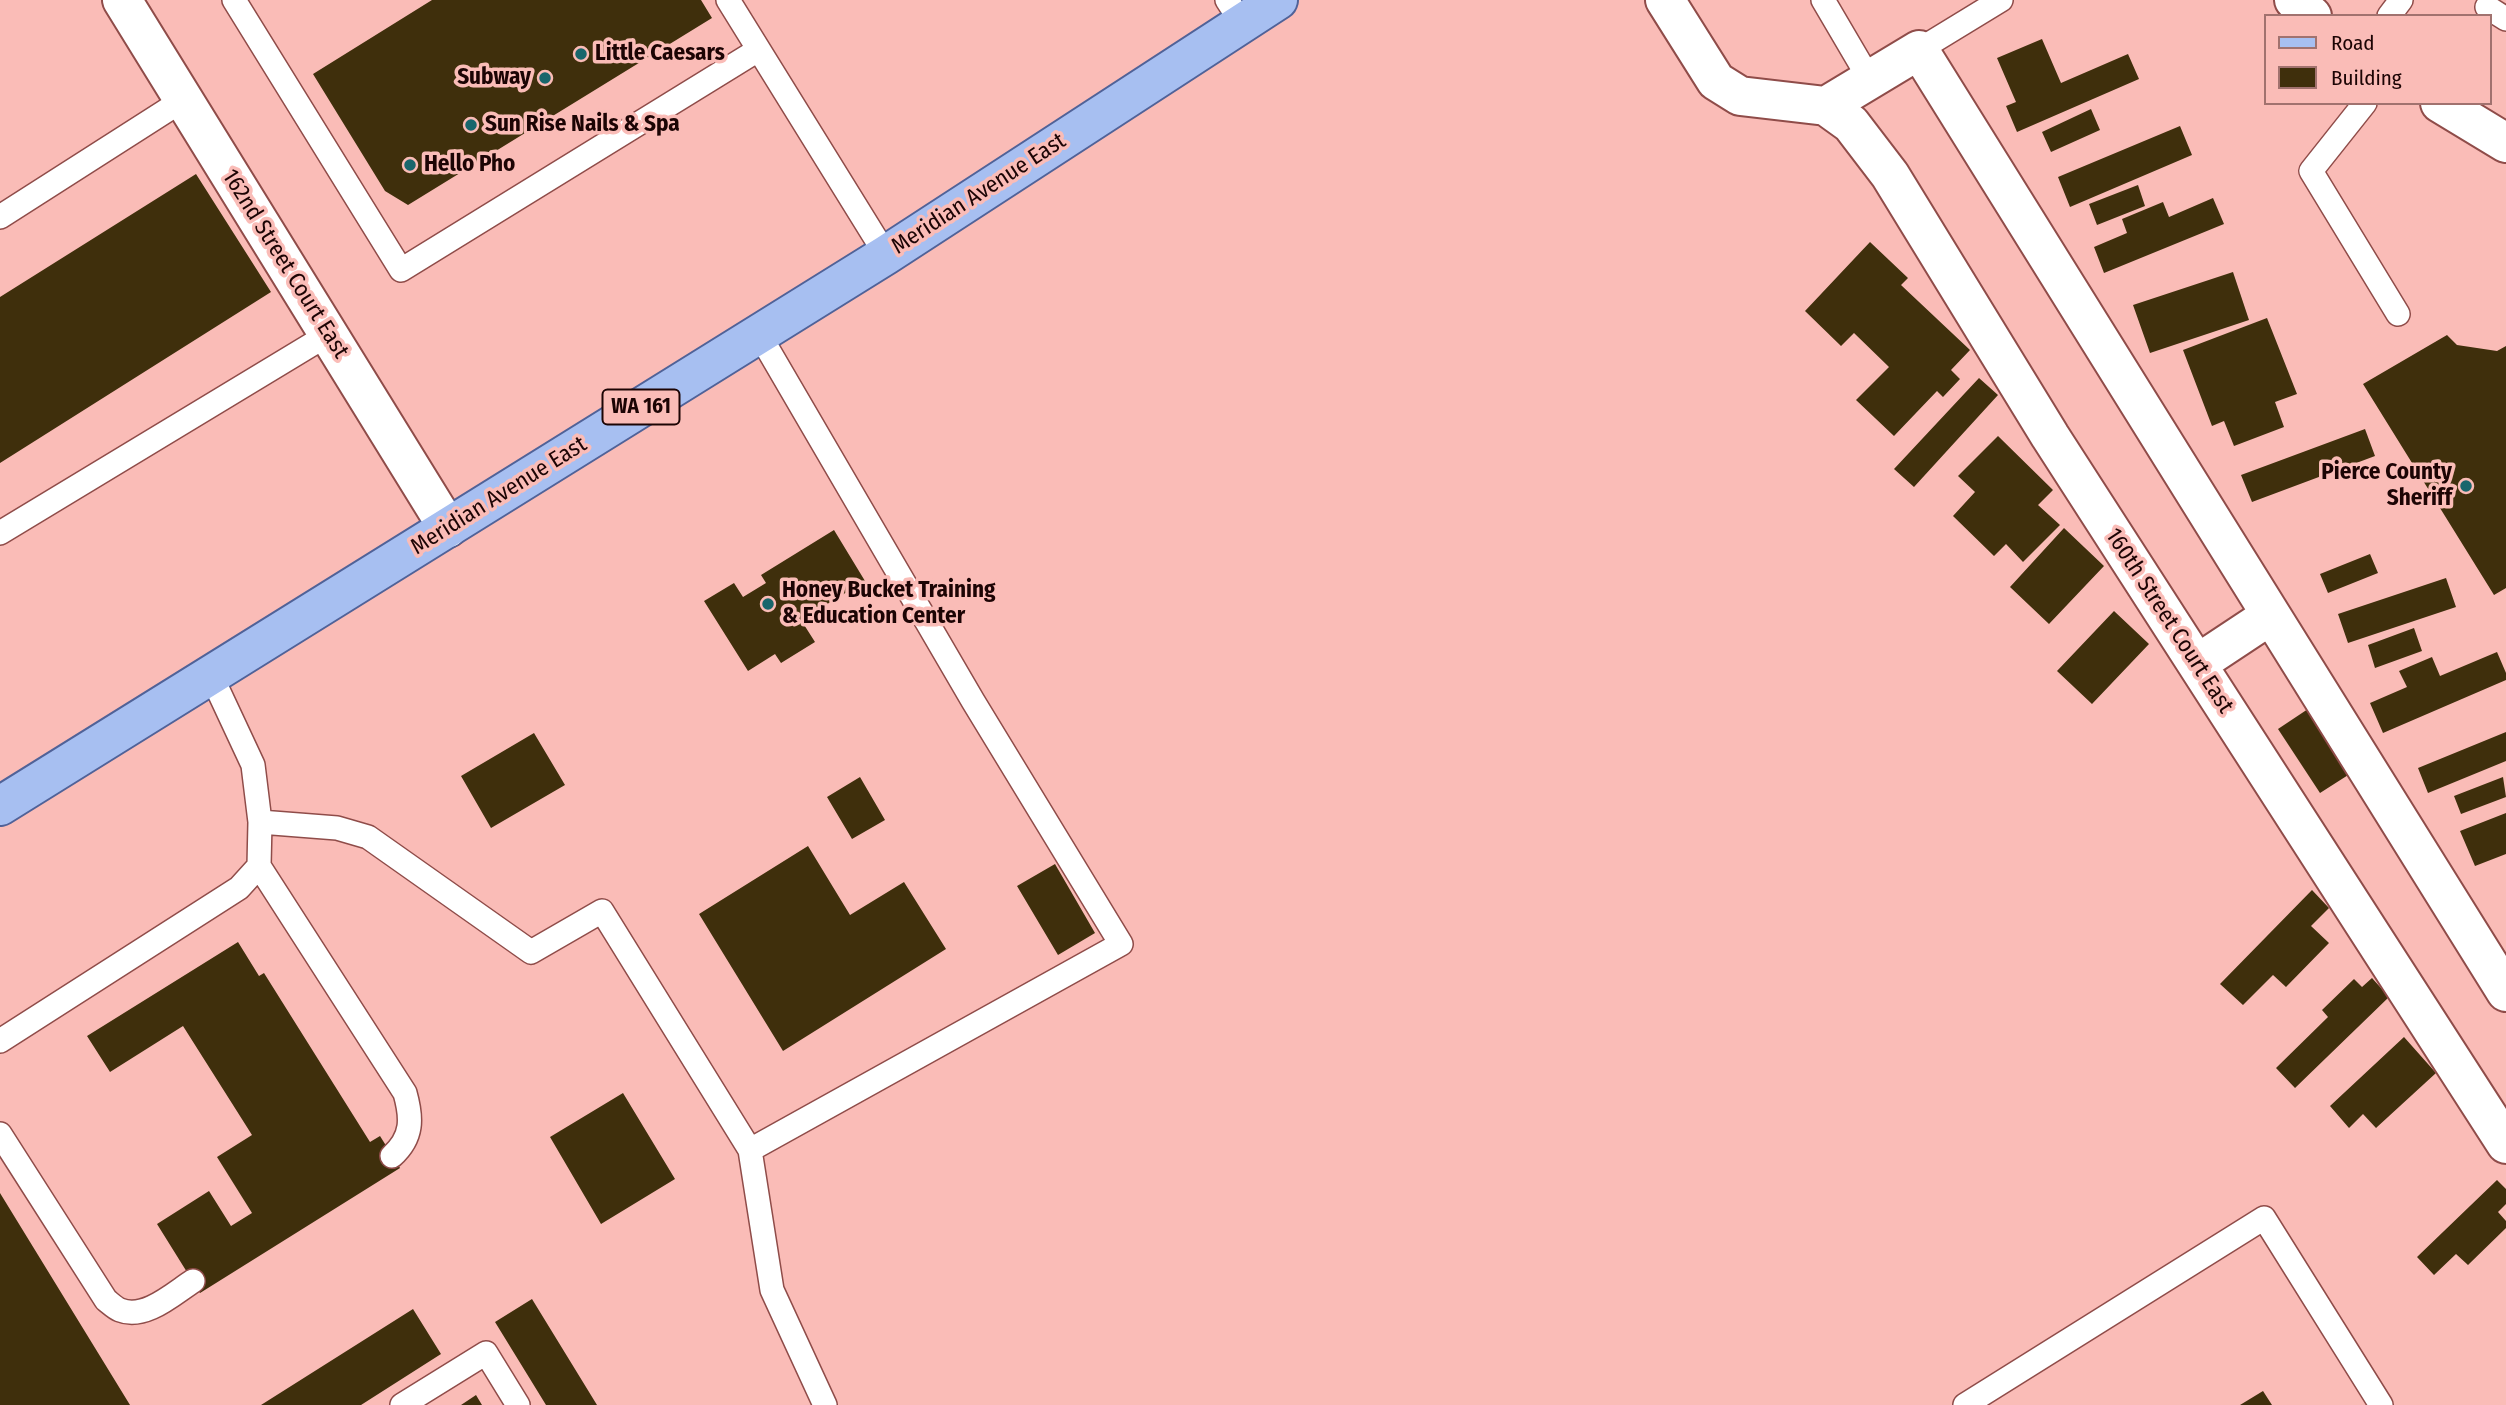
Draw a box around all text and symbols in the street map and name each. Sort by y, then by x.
legend [2264,14,2492,105]
text: Road [2331,30,2375,56]
place label: Little Caesars [595,40,725,68]
marker: Little Caesars [573,46,589,62]
place label: Subway [457,64,531,92]
text: Building [2331,65,2402,91]
marker: Subway [537,70,553,86]
place label: Sun Rise Nails & Spa [485,111,680,139]
marker: Sun Rise Nails & Spa [463,117,479,133]
street label: Meridian Avenue East [887,127,1071,261]
place label: Hello Pho [424,151,515,179]
marker: Hello Pho [402,157,418,173]
street label: 162nd Street Court East [216,165,354,363]
road number: WA 161 [602,390,680,424]
street label: Meridian Avenue East [406,431,592,561]
place label: Pierce County Sheriff [2321,459,2452,513]
marker: Pierce County Sheriff [2458,478,2474,494]
street label: 160th Street Court East [2099,523,2239,719]
place label: Honey Bucket Training & Education Center [782,577,995,631]
marker: Honey Bucket Training & Education Center [760,596,776,612]

